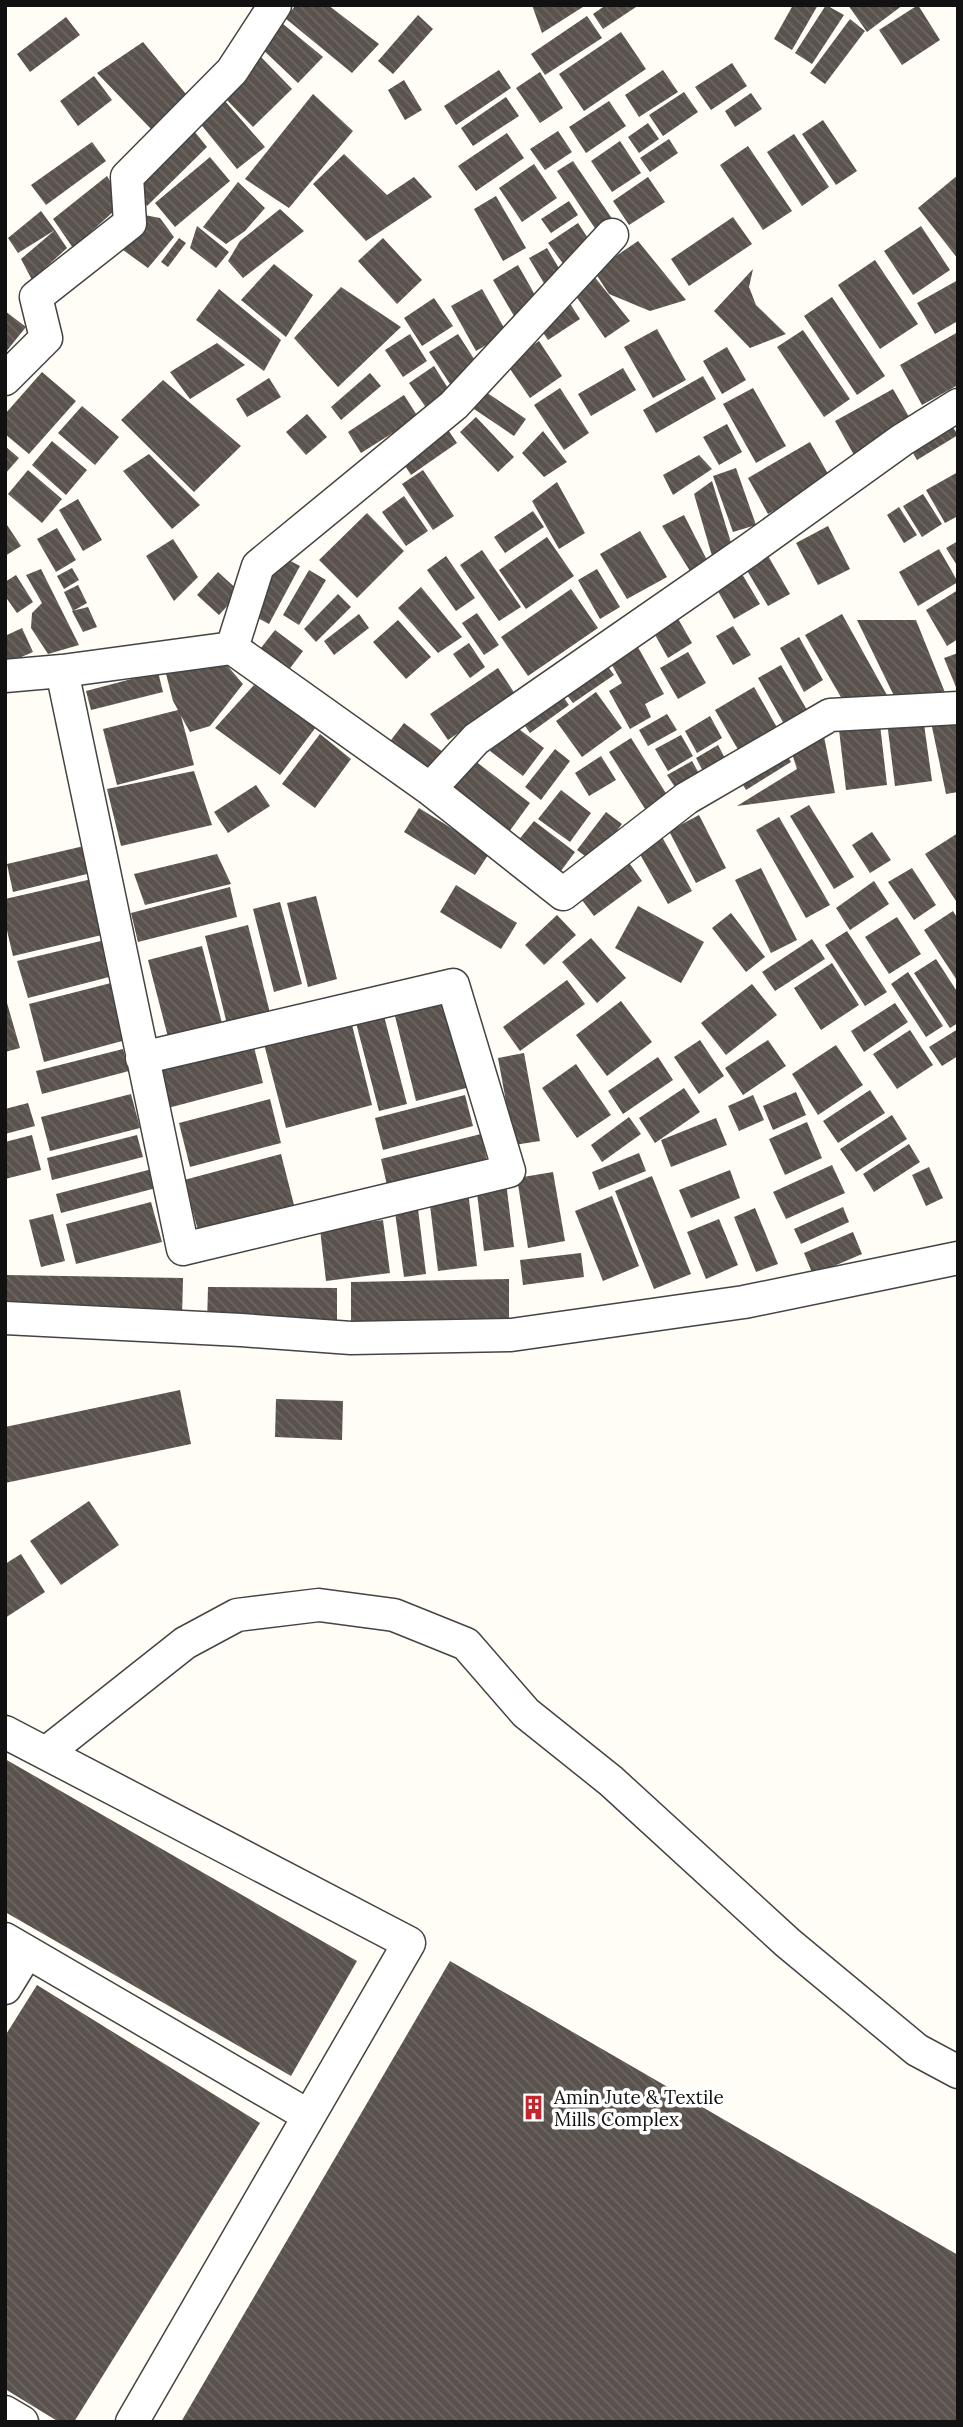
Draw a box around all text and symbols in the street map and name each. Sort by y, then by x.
place label: Amin Jute & Textile Mills Complex [553,2085,724,2131]
building icon: Amin Jute & Textile Mills Complex [520,2094,548,2122]

